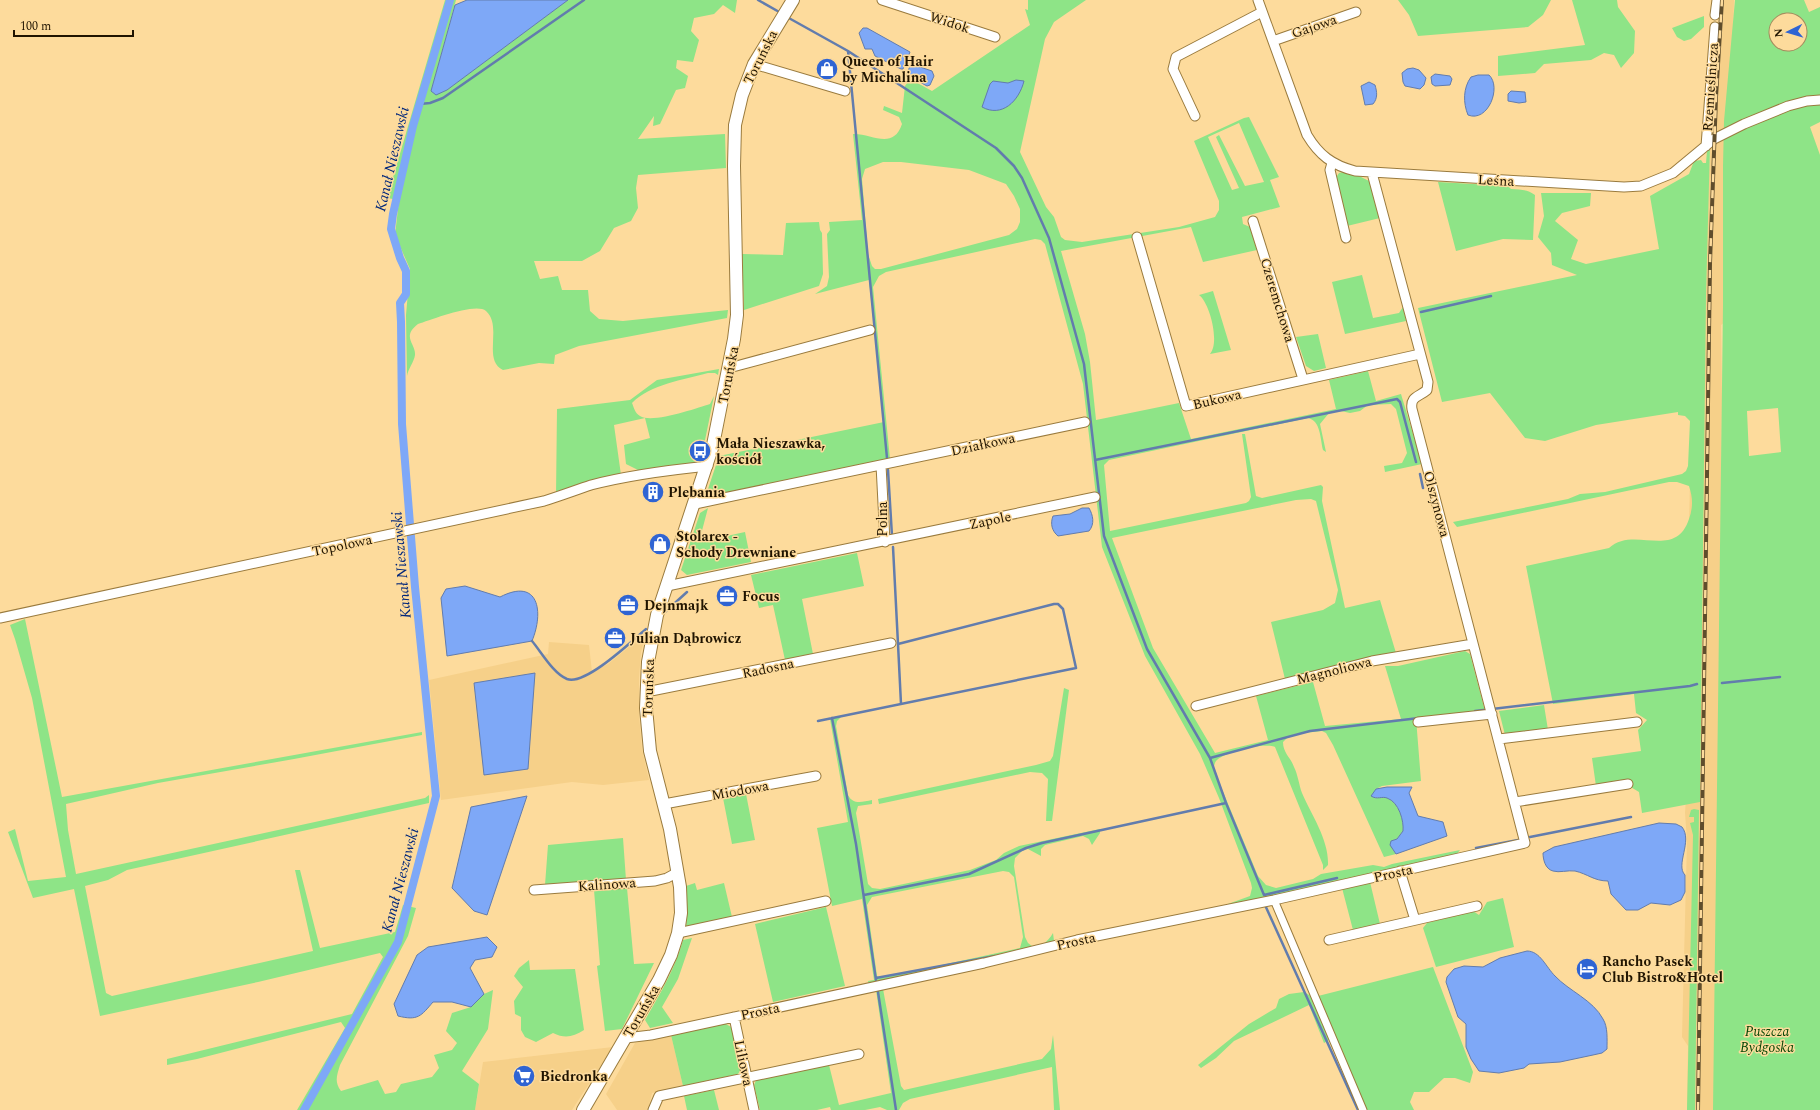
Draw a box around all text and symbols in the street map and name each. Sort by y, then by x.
street label: Widok [927,6,973,39]
street label: Gajowa [1289,9,1340,44]
scale bar [14,12,133,38]
north arrow [1768,12,1808,52]
text: 100 m [20,17,51,36]
street label: Toruńska [738,26,783,88]
text: N [1770,28,1787,38]
street label: Rzemieślnicza [1697,42,1724,132]
place label: Queen of Hair by Michalina [842,51,933,88]
shop icon: Queen of Hair by Michalina [814,56,840,82]
water label: Kanał Nieszawski [369,104,416,214]
street label: Leśna [1477,169,1515,192]
street label: Czeremchowa [1255,255,1300,345]
street label: Toruńska [713,344,744,406]
street label: Bukowa [1191,384,1244,415]
street label: Działkowa [949,427,1017,462]
place label: Mała Nieszawka, kościół [716,433,825,470]
bus stop icon: Mała Nieszawka, kościół [687,438,713,464]
street label: Olszynowa [1418,469,1455,540]
building icon: Plebania [640,479,666,505]
place label: Plebania [668,482,726,503]
street label: Polna [872,501,893,537]
street label: Zapole [967,506,1013,535]
water label: Kanał Nieszawski [385,511,418,619]
place label: Stolarex - Schody Drewniane [676,526,796,563]
street label: Topolowa [310,529,374,562]
shop icon: Stolarex - Schody Drewniane [647,531,673,557]
office icon: Focus [714,583,740,609]
place label: Focus [742,586,780,607]
office icon: Dejnmajk [615,592,641,618]
place label: Dejnmajk [644,595,709,616]
office icon: Julian Dąbrowicz [602,625,628,651]
place label: Julian Dąbrowicz [630,628,742,649]
street label: Magnoliowa [1294,651,1374,690]
street label: Radosna [740,653,796,684]
street label: Toruńska [637,658,660,718]
street label: Miodowa [710,775,771,806]
water label: Kanał Nieszawski [376,825,425,935]
street label: Prosta [1371,859,1415,888]
street label: Kalinowa [577,872,637,897]
street label: Prosta [1054,927,1098,956]
place label: Rancho Pasek Club Bistro&Hotel [1602,951,1723,988]
hotel icon: Rancho Pasek Club Bistro&Hotel [1574,956,1600,982]
street label: Toruńska [618,981,665,1042]
street label: Prosta [739,997,782,1026]
park label: Puszcza Bydgoska [1740,1021,1794,1058]
street label: Liliowa [728,1038,759,1088]
supermarket icon: Biedronka [511,1063,537,1089]
place label: Biedronka [540,1066,608,1087]

